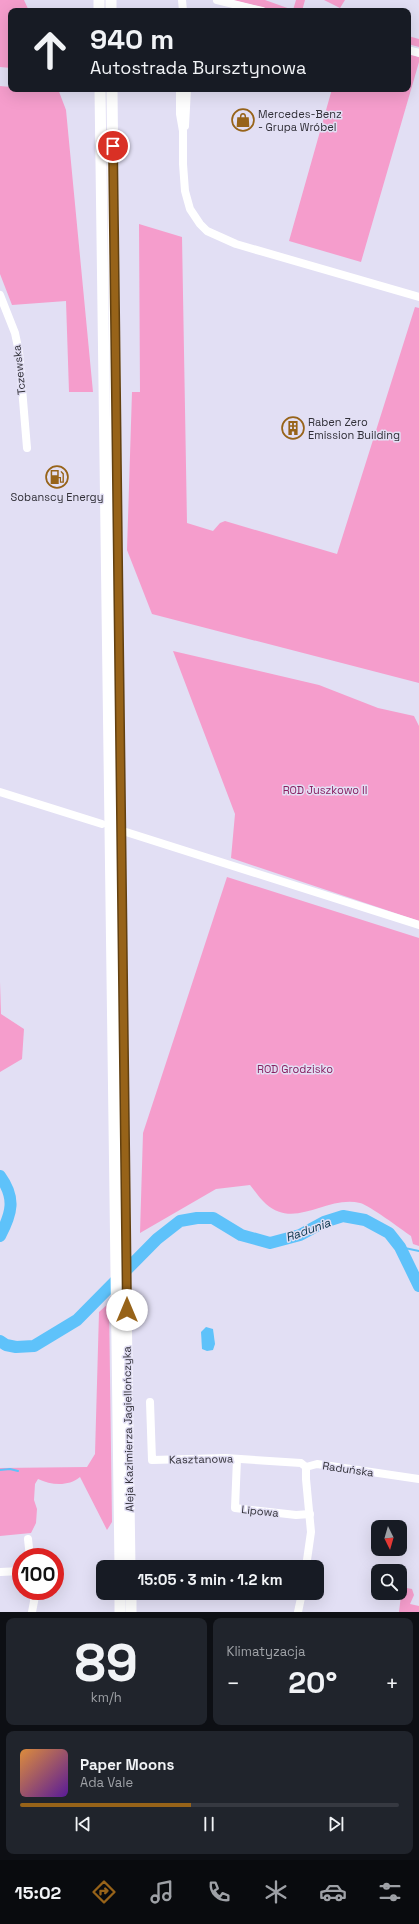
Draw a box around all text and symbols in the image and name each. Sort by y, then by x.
text: 940 m [90,21,174,57]
icon: ahead [24,24,76,76]
text: Autostrada Bursztynowa [90,56,306,79]
shop icon: Mercedes-Benz - Grupa Wróbel [230,107,256,133]
place label: Mercedes-Benz - Grupa Wróbel [258,107,342,134]
pin [96,129,130,163]
icon: arrive [102,135,124,157]
street label: Tczewska [9,344,29,396]
building icon: Raben Zero Emission Building [280,415,306,441]
place label: Raben Zero Emission Building [308,415,400,442]
fuel station icon: Sobanscy Energy [44,464,70,490]
place label: Sobanscy Energy [11,490,103,504]
park label: ROD Juszkowo II [283,783,367,797]
park label: ROD Grodzisko [257,1062,333,1076]
water label: Radunia [283,1214,333,1245]
position arrow [106,1289,148,1331]
street label: Aleja Kazimierza Jagiellończyka [120,1345,136,1512]
street label: Kasztanowa [169,1451,234,1467]
street label: Raduńska [321,1458,375,1480]
street label: Lipowa [241,1502,280,1520]
north arrow [371,1520,407,1556]
map controls [371,1520,407,1600]
speed limit sign: 100 [12,1548,64,1600]
button: search [371,1564,407,1600]
text: 15:05 · 3 min · 1.2 km [138,1570,282,1589]
text: 89 [75,1630,138,1696]
text: Klimatyzacja [227,1643,305,1660]
text: 20° [288,1663,337,1702]
text: − [227,1669,240,1697]
text: + [385,1669,399,1697]
text: km/h [91,1689,122,1706]
text: Paper Moons [80,1755,174,1774]
text: Ada Vale [80,1774,133,1791]
icon: previous [72,1813,94,1835]
icon: pause [198,1813,220,1835]
icon: next [325,1813,347,1835]
icon: directions [90,1878,118,1906]
icon: music [148,1878,176,1906]
icon: phone [205,1878,233,1906]
icon: climate [262,1878,290,1906]
icon: car [319,1878,347,1906]
icon: filters [376,1878,404,1906]
text: 15:02 [15,1881,61,1904]

